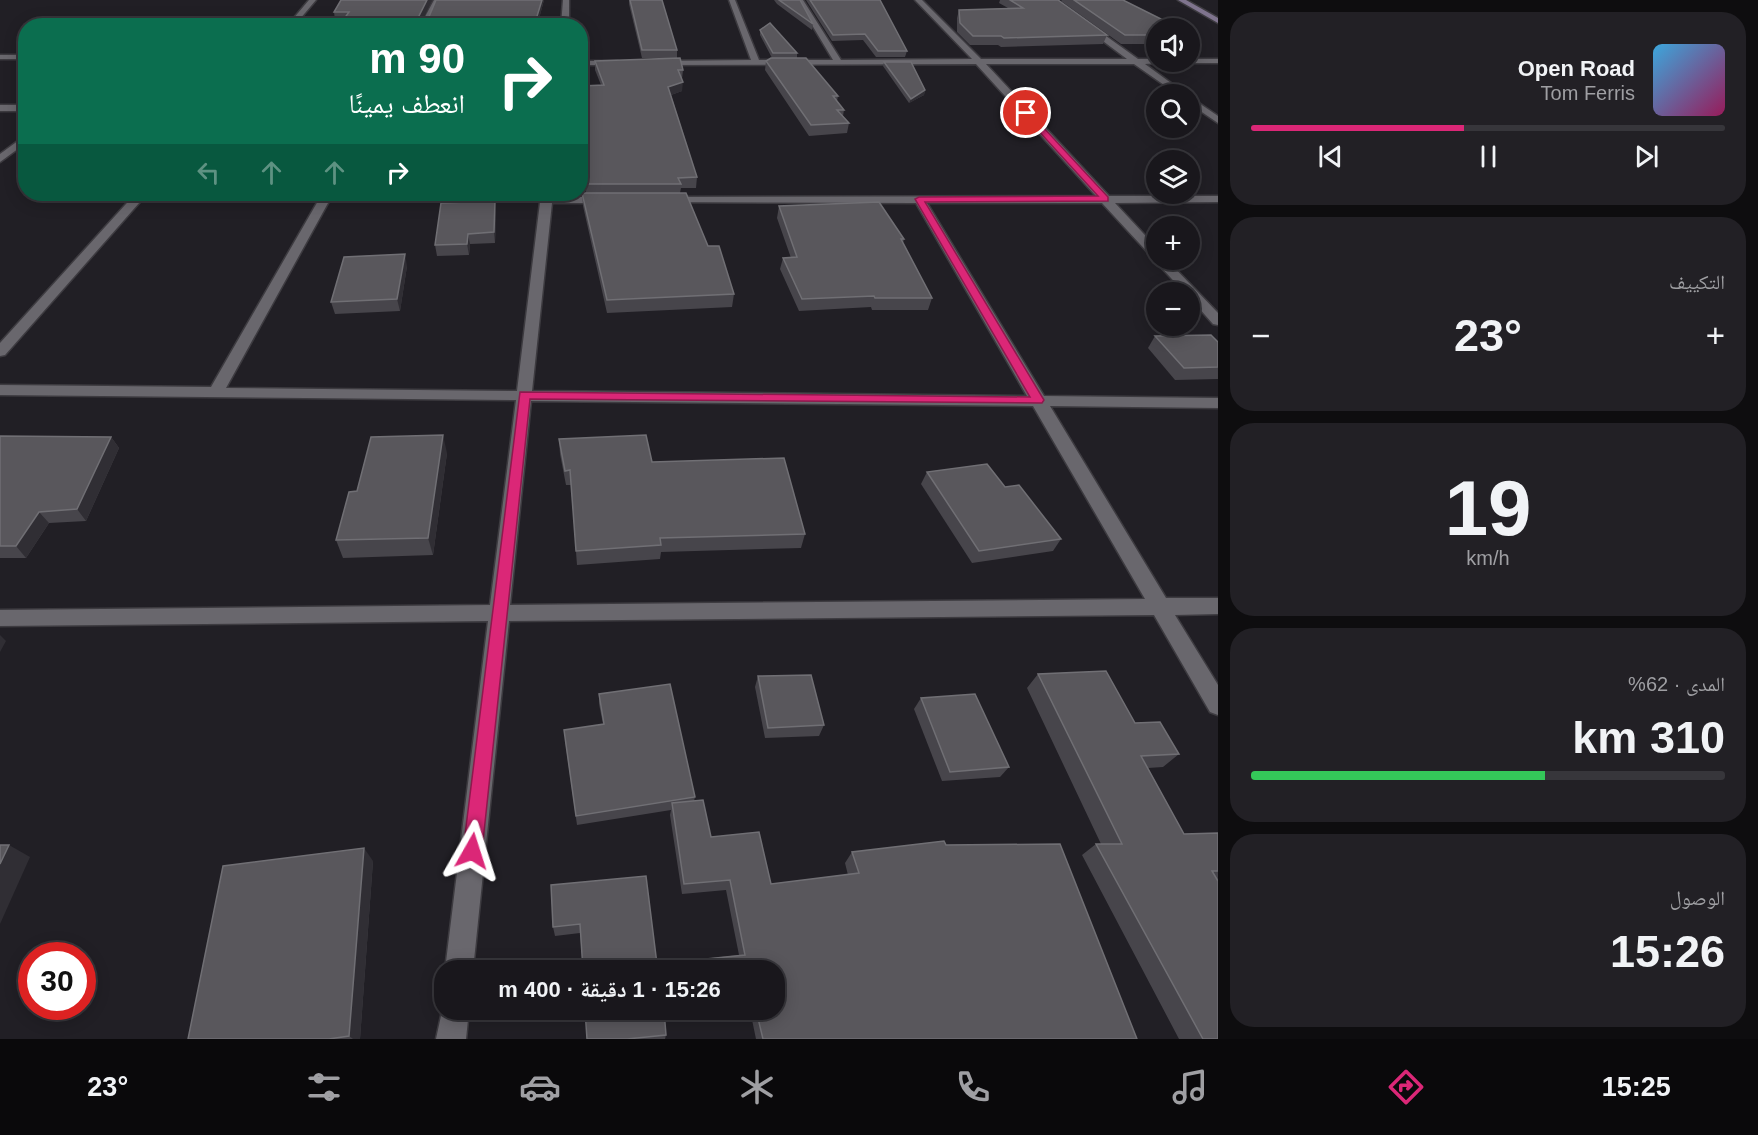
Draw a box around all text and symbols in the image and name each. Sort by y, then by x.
map controls [1146,18,1200,336]
button: sound [1146,18,1200,72]
text: 90 m [369,35,465,82]
icon: right [486,42,564,120]
text: Open Road [1518,56,1635,81]
text: Tom Ferris [1541,82,1635,104]
button: search [1146,84,1200,138]
pin [1000,87,1051,138]
text: انعطف يمينًا [349,89,465,119]
icon: arrive [1009,96,1042,129]
icon: previous [1314,140,1347,173]
icon: pause [1472,140,1505,173]
icon: next [1630,140,1663,173]
button: layers [1146,150,1200,204]
icon: left [192,156,225,189]
icon: ahead [255,156,288,189]
icon: ahead [318,156,351,189]
icon: right [381,156,414,189]
button: + [1146,216,1200,270]
text: التكييف [1669,271,1725,293]
button: − [1146,282,1200,336]
text: 23° [1454,310,1522,361]
text: − [1251,317,1270,354]
text: + [1706,317,1725,354]
text: 19 [1445,464,1531,552]
text: km/h [1466,547,1510,569]
text: المدى · 62% [1628,673,1725,695]
text: 310 km [1572,712,1725,763]
position arrow [440,819,504,883]
text: الوصول [1670,887,1725,909]
text: 15:26 [1610,926,1725,977]
speed limit sign: 30 [18,942,96,1020]
text: 15:26 · 1 دقيقة · 400 m [498,977,721,1002]
icon: filters [303,1066,345,1108]
icon: car [519,1066,561,1108]
icon: climate [736,1066,778,1108]
icon: phone [952,1066,994,1108]
icon: music [1169,1066,1211,1108]
icon: directions [1385,1066,1427,1108]
text: 23° [87,1072,128,1102]
text: 15:25 [1602,1072,1671,1102]

